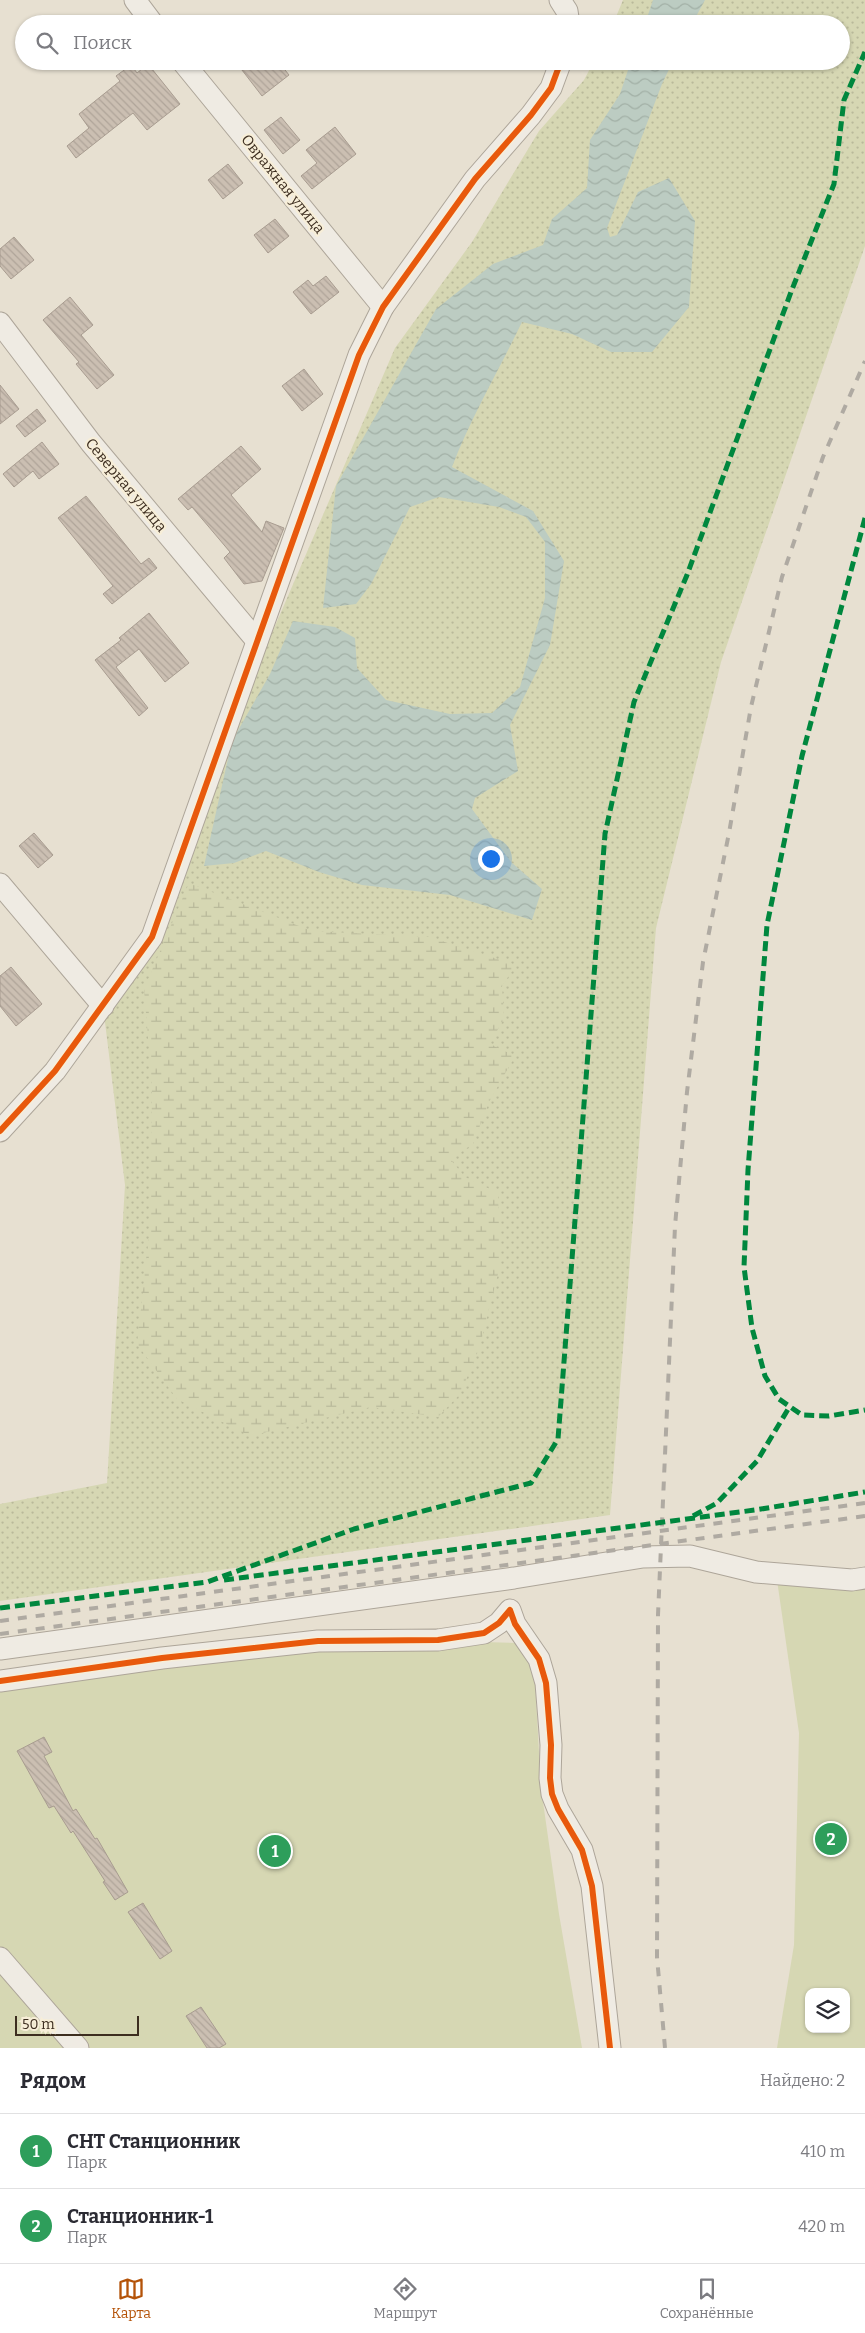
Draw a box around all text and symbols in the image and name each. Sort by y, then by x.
search box [15,15,850,70]
icon: search [33,29,61,57]
text: Поиск [73,31,132,54]
street label: Овражная улица [237,131,329,237]
street label: Северная улица [82,434,170,536]
your location [478,846,504,872]
pin: 2 [815,1820,847,1858]
pin: 1 [259,1832,291,1870]
map controls [805,1988,850,2033]
button: layers [805,1988,850,2033]
scale bar [15,2013,139,2036]
text: 50 m [22,2016,55,2033]
text: Рядом [20,2068,86,2094]
text: Найдено: 2 [760,2071,845,2090]
text: СНТ Станционник [67,2130,240,2153]
text: 1 [33,2142,39,2161]
text: 410 m [800,2142,845,2161]
text: Парк [67,2153,107,2172]
text: Станционник-1 [67,2205,213,2228]
text: 2 [31,2217,41,2236]
text: 420 m [798,2217,845,2236]
text: Парк [67,2228,107,2247]
tab: Карта [111,2275,151,2322]
tab: Маршрут [374,2275,437,2322]
tab: Сохранённые [660,2275,754,2322]

